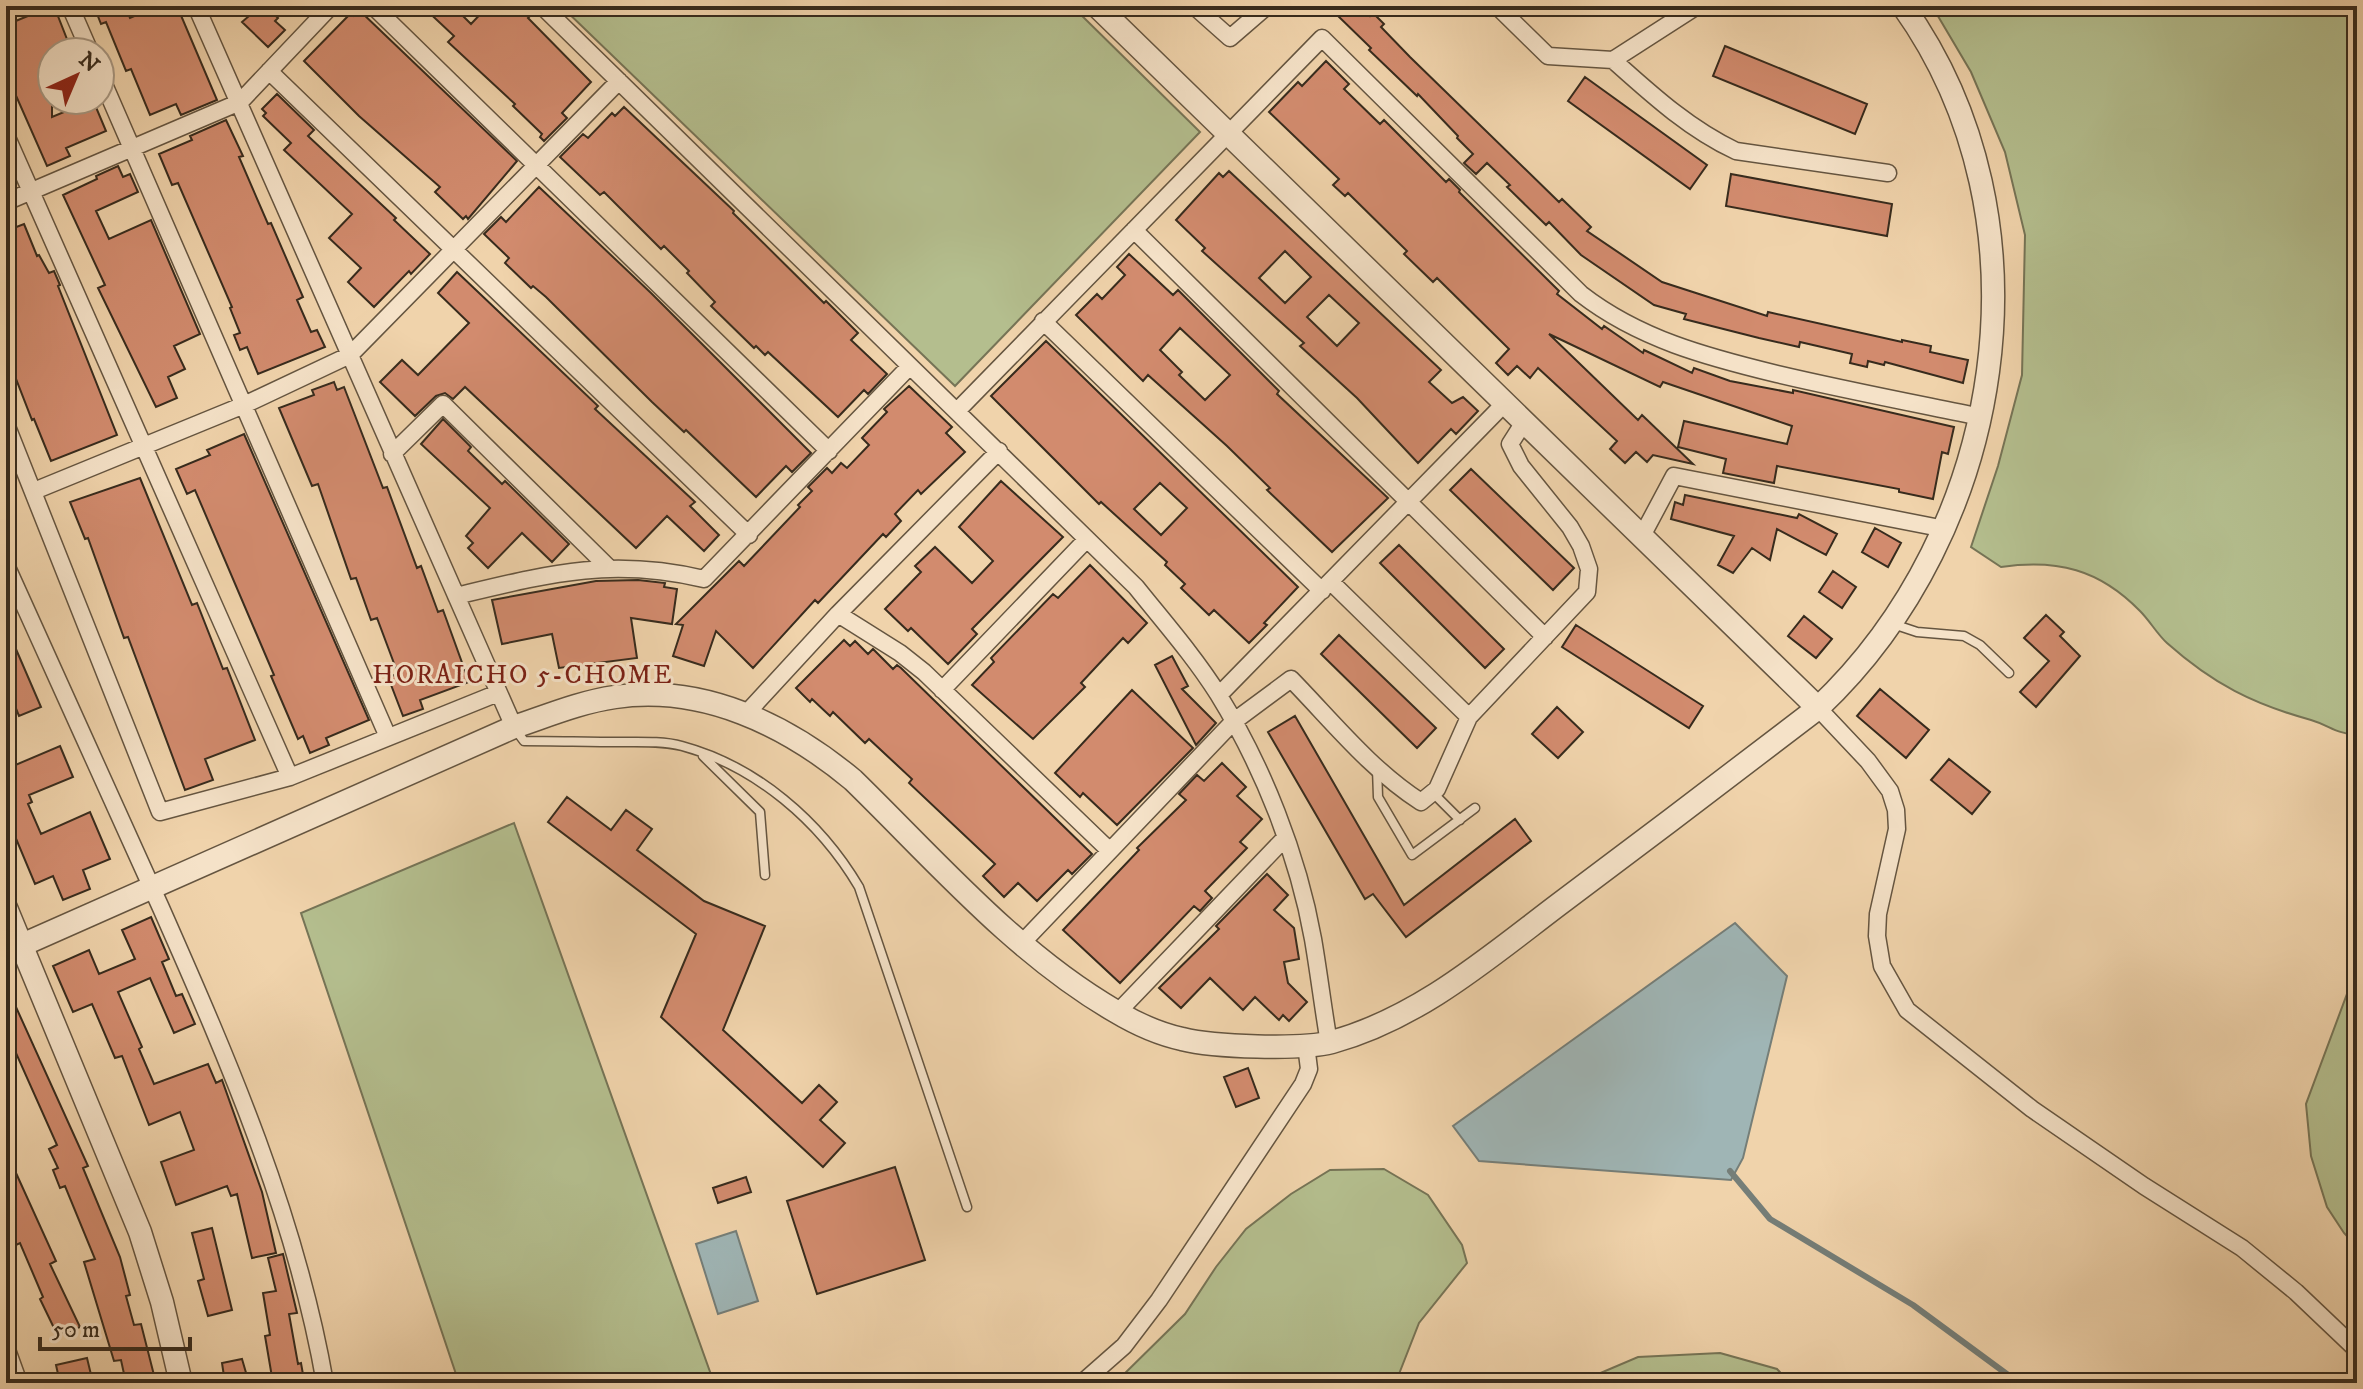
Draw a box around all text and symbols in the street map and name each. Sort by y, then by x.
north arrow [36,36,116,116]
text: N [73,47,105,79]
district label: HORAICHO 5-CHOME [372,659,674,692]
scale bar [40,1301,190,1351]
text: 50 m [52,1315,100,1345]

